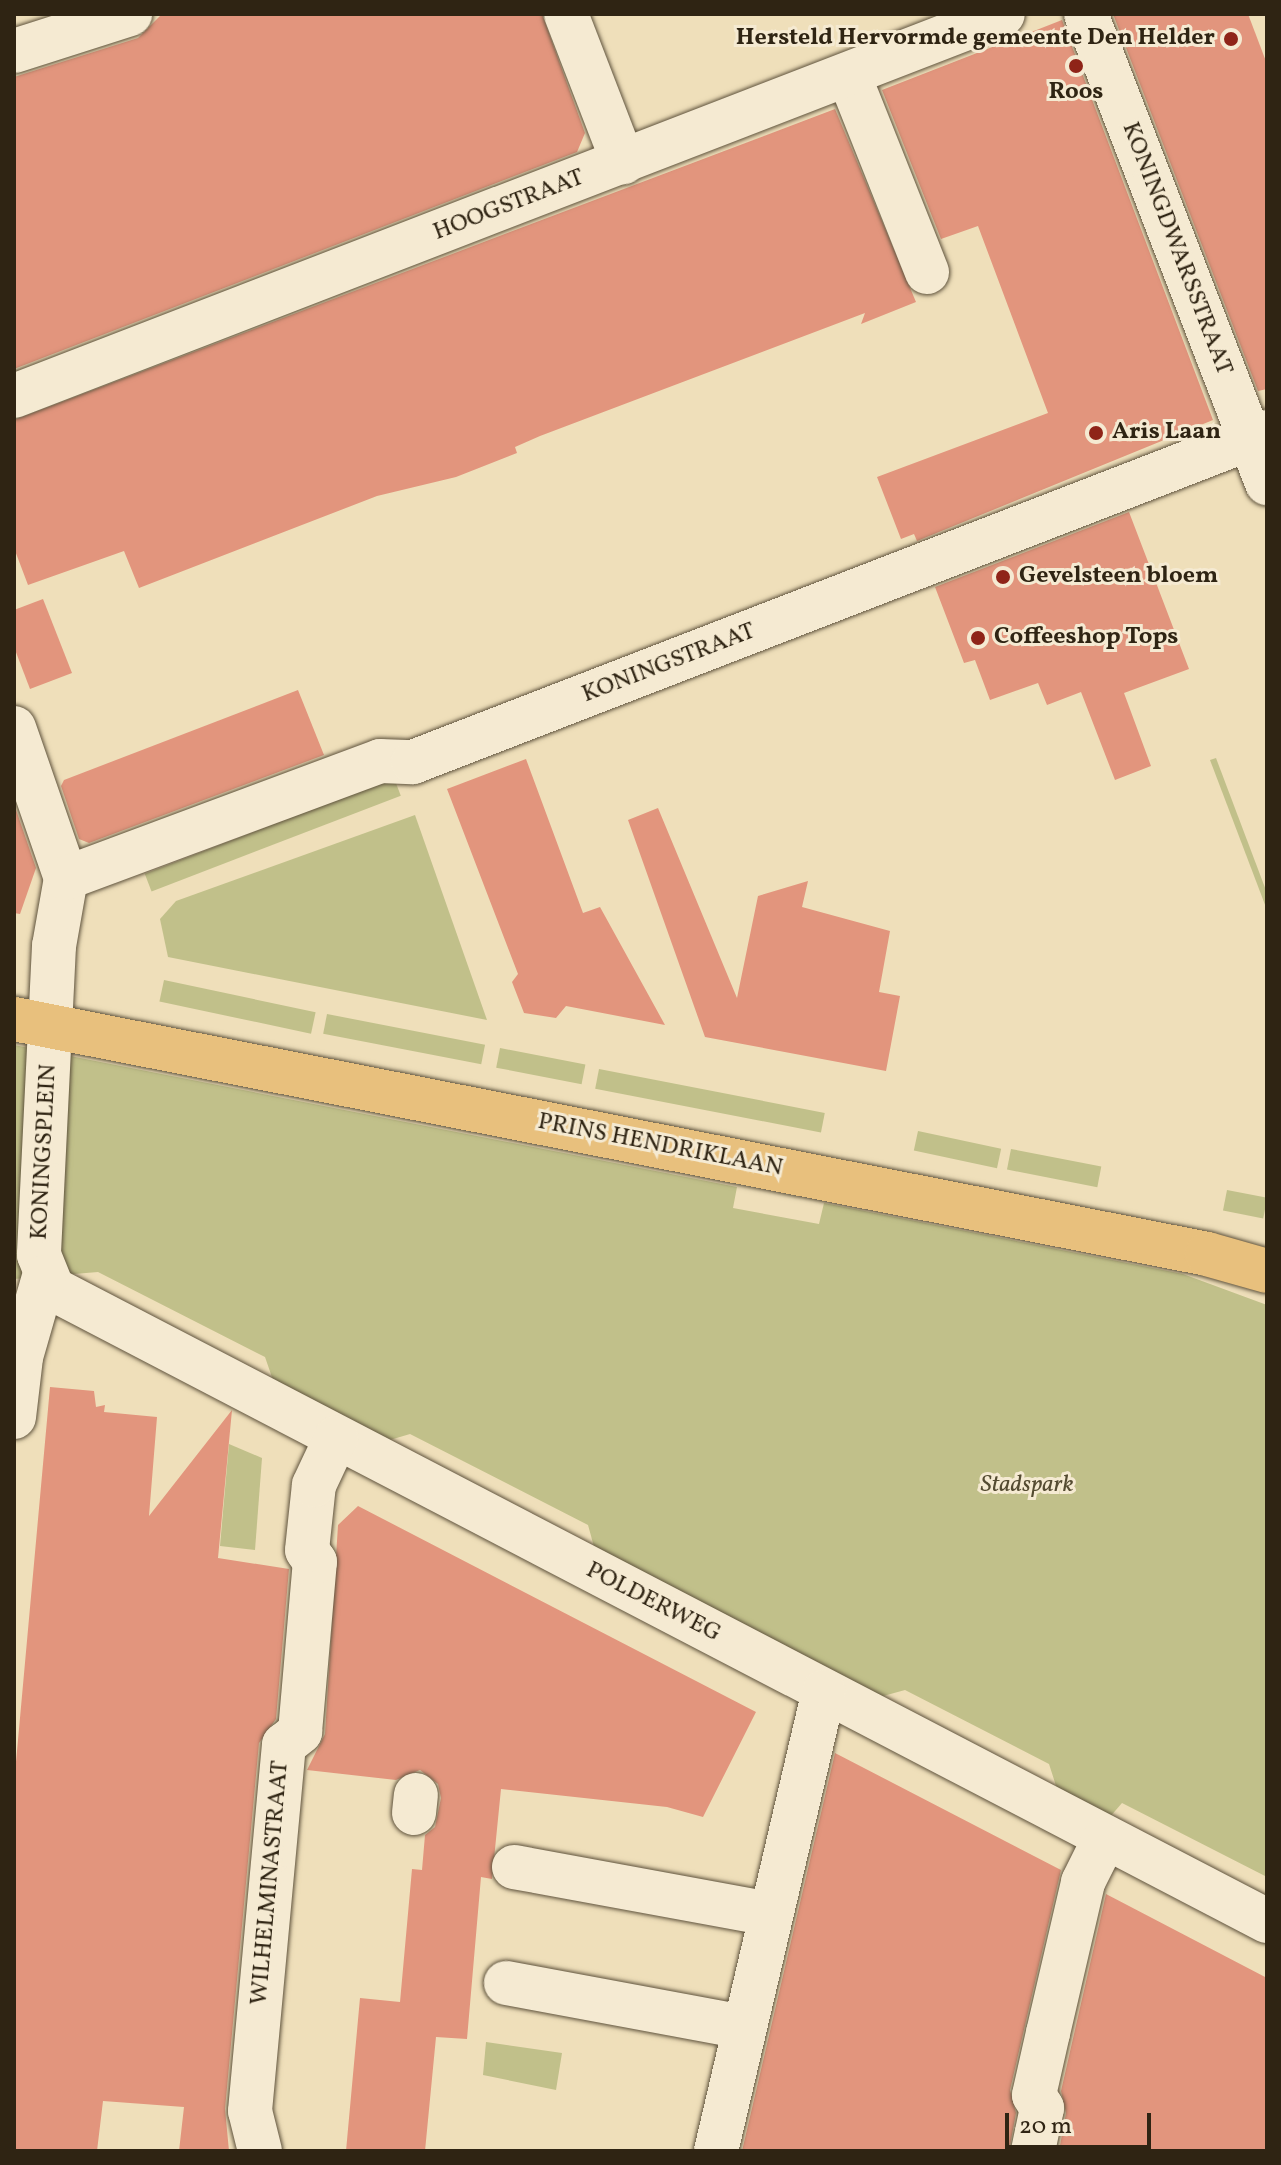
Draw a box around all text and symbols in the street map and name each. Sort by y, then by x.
place label: Hersteld Hervormde gemeente Den Helder [736,25,1215,53]
marker: Hersteld Hervormde gemeente Den Helder [1222,30,1240,48]
marker: Roos [1067,57,1085,75]
place label: Roos [1049,79,1103,107]
street label: KONINGDWARSSTRAAT [1114,119,1238,379]
street label: HOOGSTRAAT [430,164,588,248]
place label: Aris Laan [1112,419,1221,447]
marker: Aris Laan [1087,424,1105,442]
place label: Gevelsteen bloem [1019,563,1218,591]
marker: Gevelsteen bloem [994,568,1012,586]
street label: KONINGSTRAAT [578,618,760,710]
place label: Coffeeshop Tops [994,624,1179,652]
marker: Coffeeshop Tops [969,629,987,647]
street label: KONINGSPLEIN [26,1063,64,1241]
street label: PRINS HENDRIKLAAN [535,1108,785,1184]
park label: Stadspark [980,1472,1074,1500]
street label: POLDERWEG [581,1557,725,1649]
street label: WILHELMINASTRAAT [246,1760,296,2006]
scale bar [1009,2097,1155,2147]
text: 20 m [1019,2110,1072,2144]

